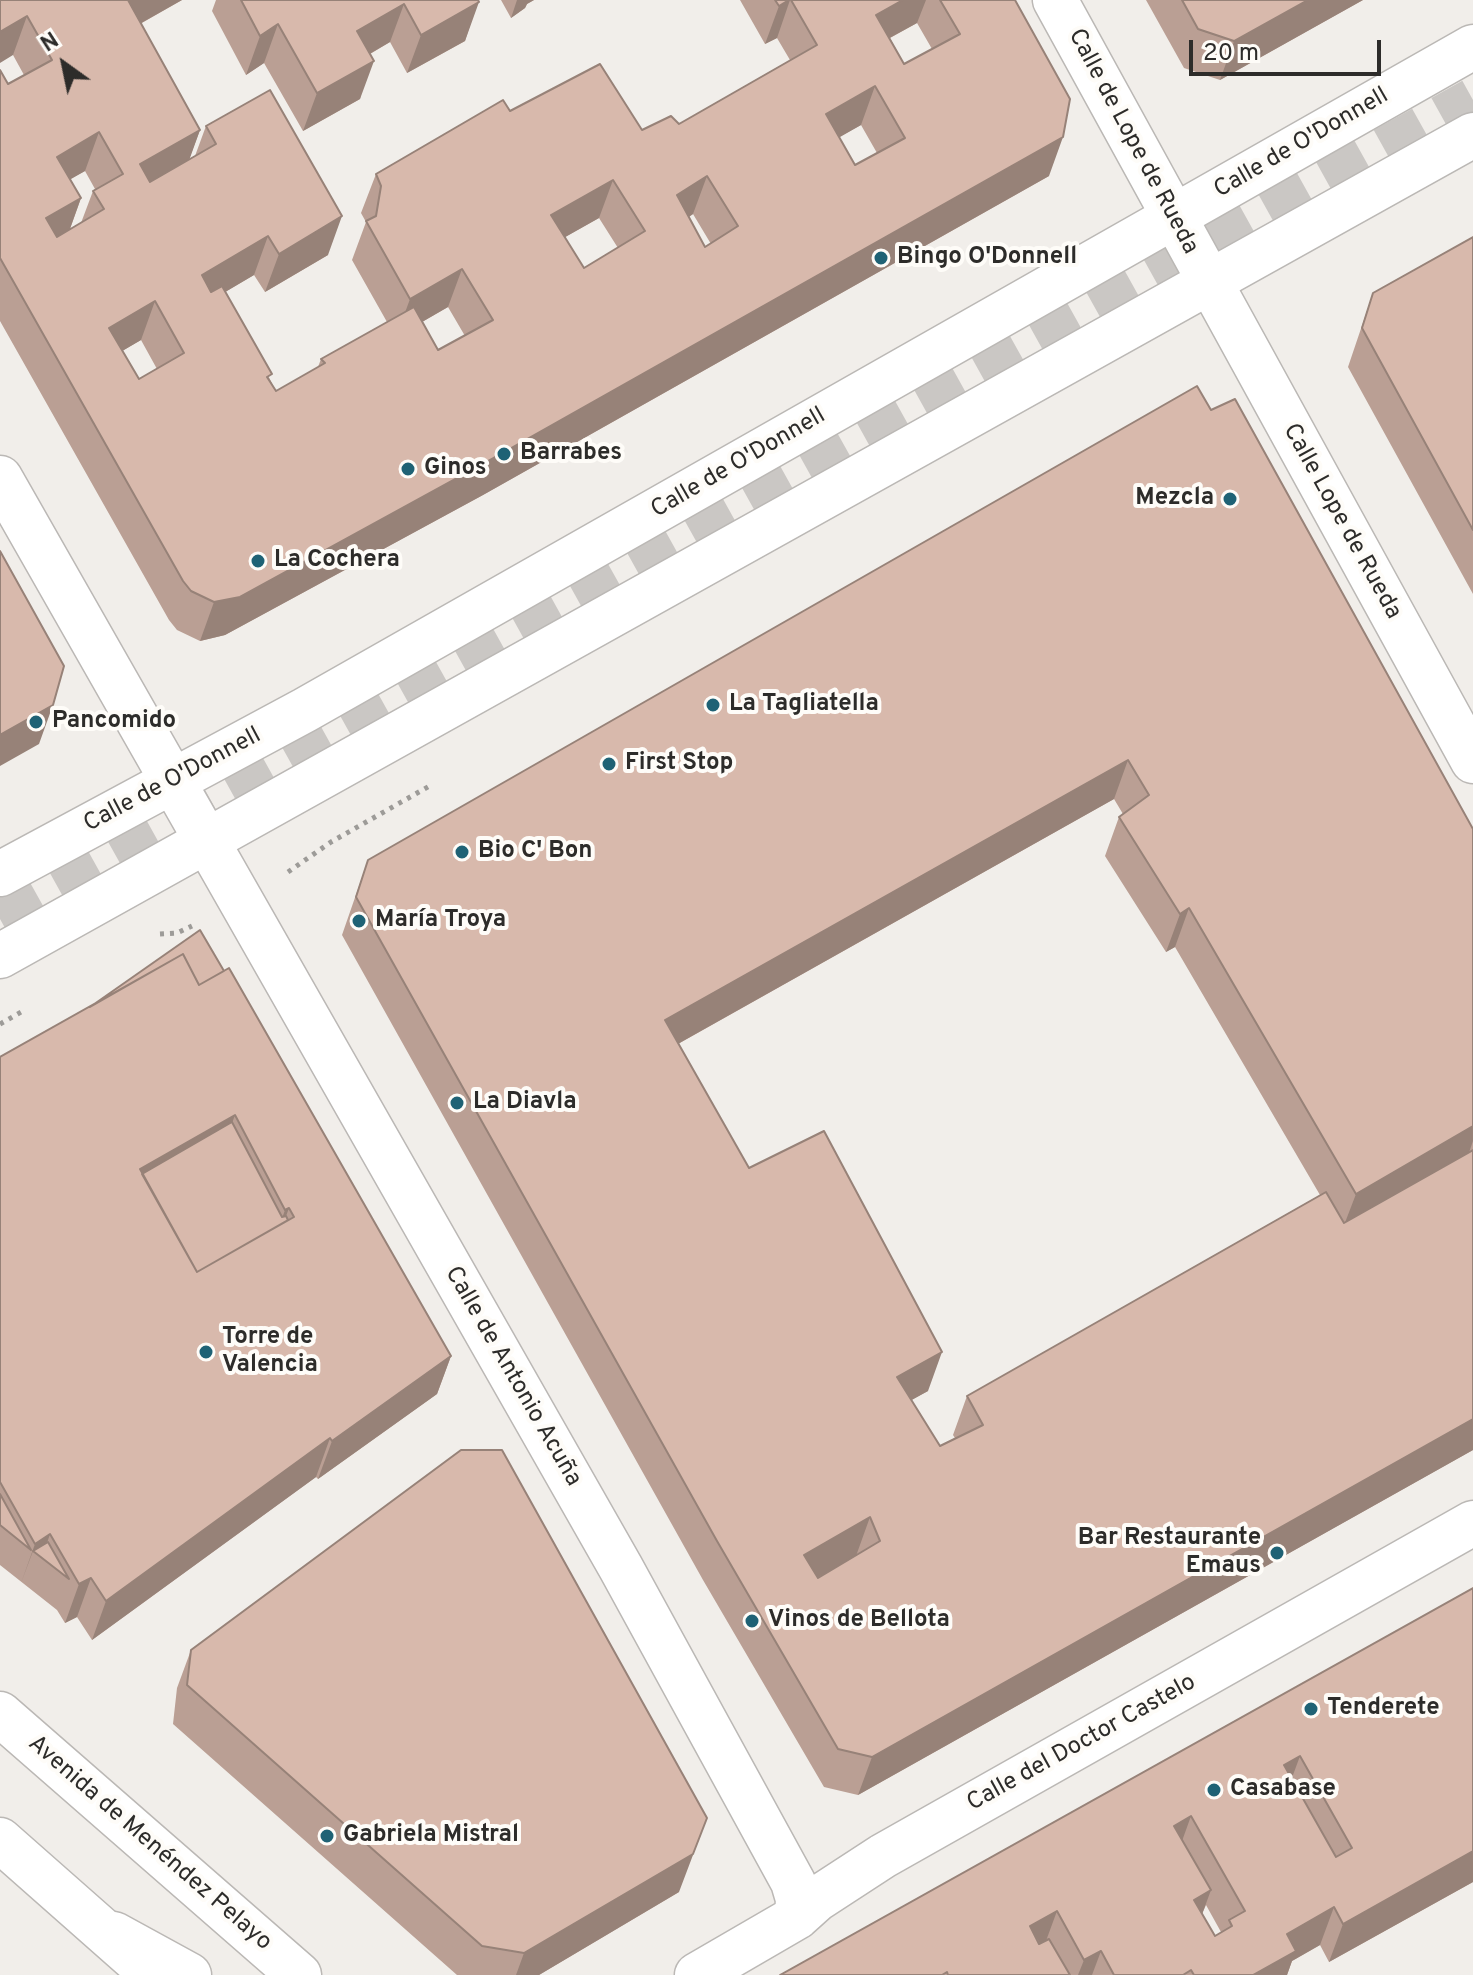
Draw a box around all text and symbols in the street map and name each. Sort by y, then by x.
north arrow [24,24,104,104]
street label: Calle de Lope de Rueda [1060,24,1204,260]
scale bar [1193,24,1385,74]
text: N [37,28,65,59]
text: 20 m [1203,39,1259,69]
street label: Calle de O'Donnell [1210,82,1394,206]
place label: Bingo O'Donnell [897,244,1077,272]
marker: Bingo O'Donnell [872,249,890,267]
street label: Calle de O'Donnell [647,402,831,526]
street label: Calle Lope de Rueda [1275,419,1407,625]
place label: Barrabes [520,440,622,468]
marker: Barrabes [495,445,513,463]
place label: Ginos [424,455,487,483]
marker: Ginos [399,460,417,478]
place label: Mezcla [1135,485,1214,513]
marker: Mezcla [1221,490,1239,508]
place label: La Cochera [274,547,400,575]
marker: La Cochera [249,552,267,570]
place label: La Tagliatella [729,691,879,719]
marker: La Tagliatella [704,696,722,714]
place label: Pancomido [52,708,176,736]
marker: Pancomido [27,713,45,731]
street label: Calle de O'Donnell [79,722,267,840]
place label: First Stop [625,750,733,778]
marker: First Stop [600,755,618,773]
place label: Bio C' Bon [478,838,592,866]
marker: Bio C' Bon [453,843,471,861]
place label: María Troya [375,907,506,935]
marker: María Troya [350,912,368,930]
place label: La Diavla [473,1089,577,1117]
marker: La Diavla [448,1094,466,1112]
street label: Calle de Antonio Acuña [437,1262,587,1492]
place label: Torre de Valencia [222,1324,318,1380]
marker: Torre de Valencia [197,1343,215,1361]
place label: Bar Restaurante Emaus [1078,1525,1261,1581]
marker: Bar Restaurante Emaus [1268,1544,1286,1562]
place label: Vinos de Bellota [768,1607,950,1635]
marker: Vinos de Bellota [743,1612,761,1630]
street label: Calle del Doctor Castelo [963,1669,1201,1819]
place label: Tenderete [1327,1695,1440,1723]
marker: Tenderete [1302,1700,1320,1718]
street label: Avenida de Menéndez Pelayo [21,1730,277,1958]
place label: Casabase [1230,1776,1336,1804]
marker: Casabase [1205,1781,1223,1799]
place label: Gabriela Mistral [343,1822,519,1850]
marker: Gabriela Mistral [318,1827,336,1845]

